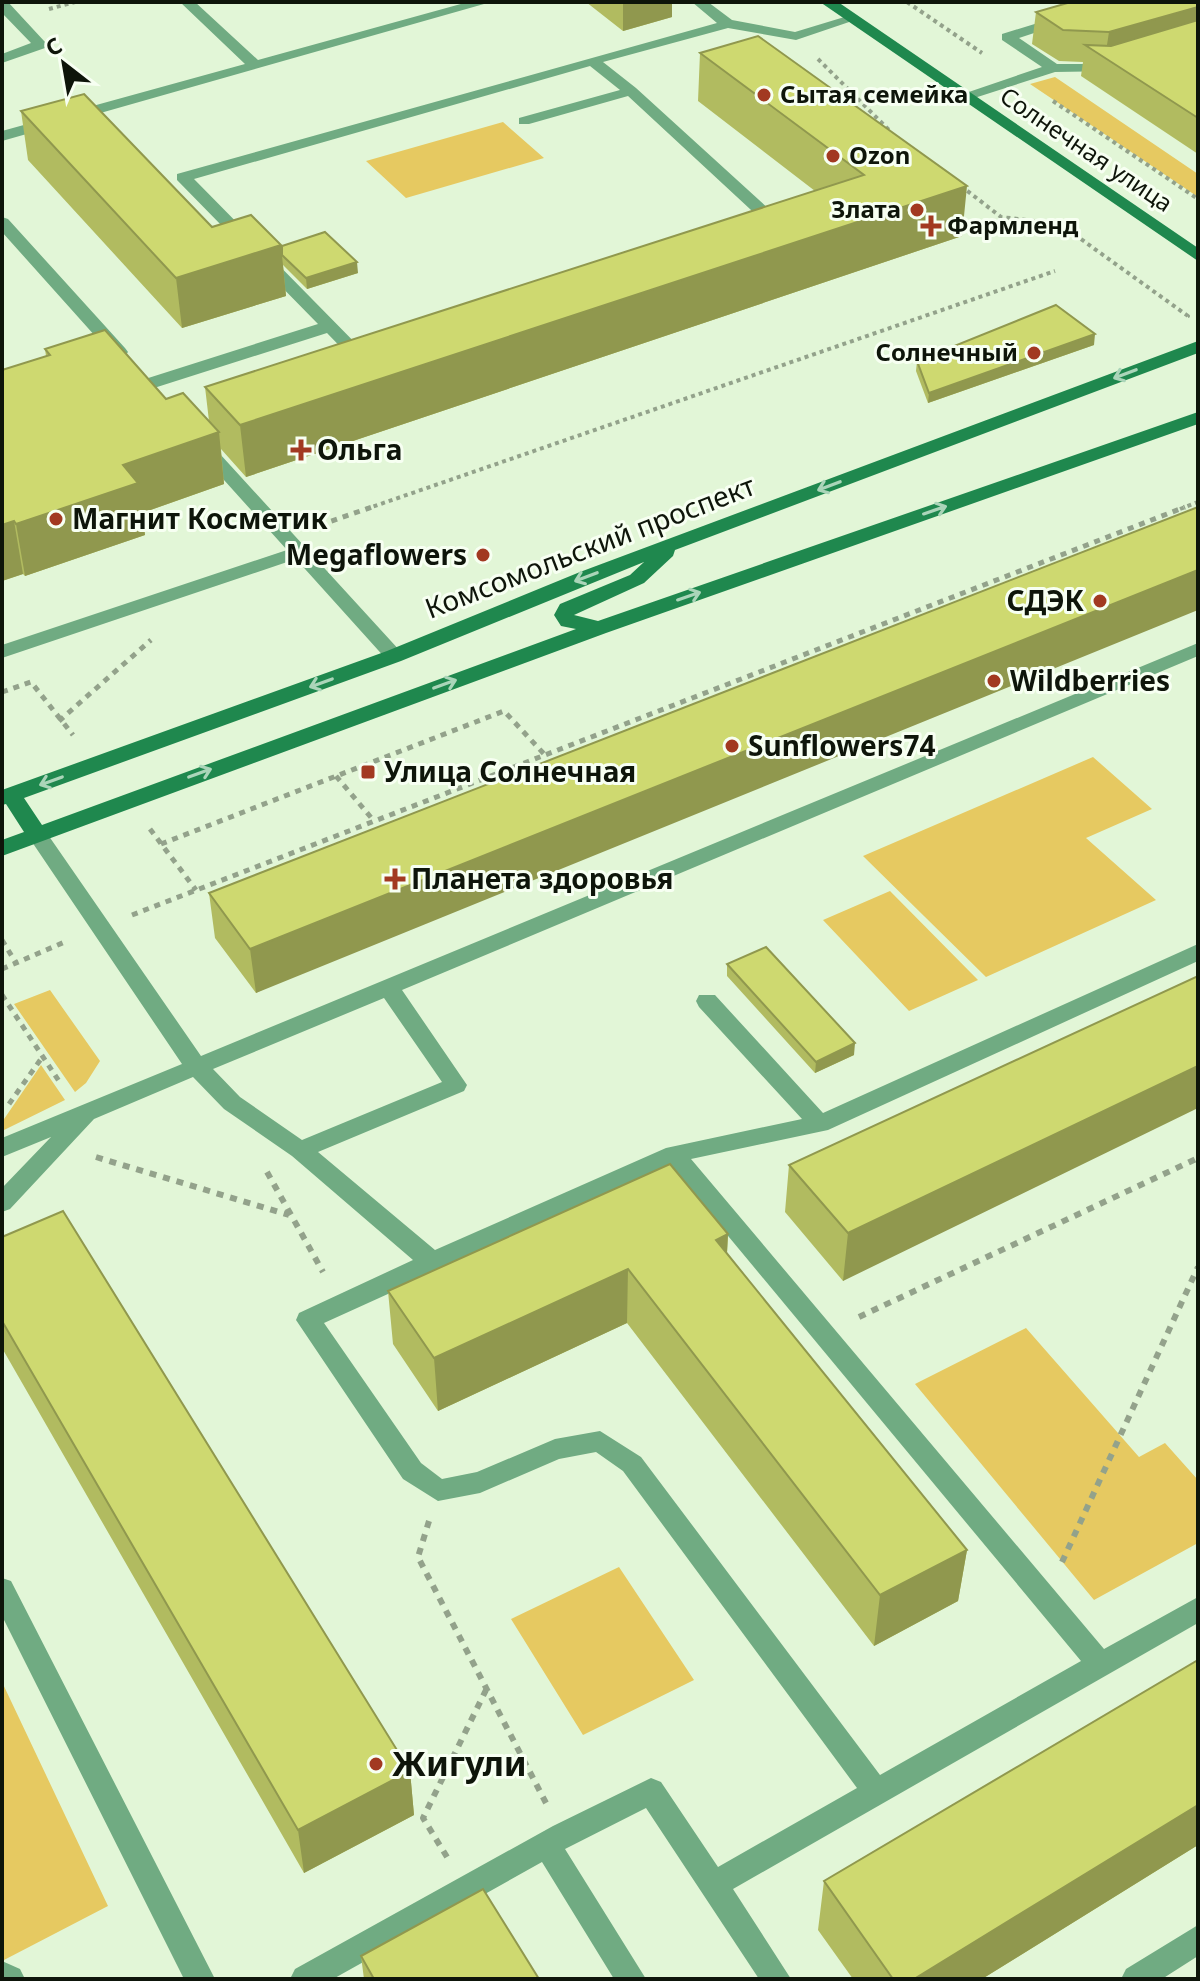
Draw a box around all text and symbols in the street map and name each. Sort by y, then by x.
north arrow [24,24,104,104]
text: С [39,29,67,63]
place label: Сытая семейка [780,77,968,110]
street label: Солнечная улица [994,79,1180,219]
marker: Сытая семейка [755,86,773,104]
place label: Ozon [849,138,910,171]
marker: Ozon [824,147,842,165]
place label: Злата [831,192,901,225]
marker: Злата [908,201,926,219]
place label: Фармленд [947,208,1079,241]
marker: Фармленд [922,217,940,235]
place label: Солнечный [875,335,1018,368]
marker: Солнечный [1025,344,1043,362]
one-way arrow [1113,368,1138,383]
place label: Ольга [317,430,402,468]
marker: Ольга [292,441,310,459]
street label: Комсомольский проспект [419,466,760,627]
one-way arrow [817,480,842,494]
place label: Магнит Косметик [72,499,328,537]
one-way arrow [922,502,947,517]
marker: Магнит Косметик [47,510,65,528]
place label: Megaflowers [286,535,467,573]
marker: Megaflowers [474,546,492,564]
one-way arrow [574,571,599,585]
place label: СДЭК [1006,581,1085,619]
one-way arrow [677,588,702,603]
marker: СДЭК [1091,592,1109,610]
place label: Wildberries [1010,661,1170,699]
marker: Wildberries [985,672,1003,690]
one-way arrow [432,676,456,690]
one-way arrow [309,677,334,691]
place label: Sunflowers74 [748,726,935,764]
marker: Sunflowers74 [723,737,741,755]
place label: Улица Солнечная [384,752,636,790]
marker: Улица Солнечная [359,763,377,781]
one-way arrow [188,765,213,780]
one-way arrow [39,775,63,789]
place label: Планета здоровья [411,859,673,897]
marker: Планета здоровья [386,870,404,888]
place label: Жигули [392,1740,527,1786]
marker: Жигули [367,1755,385,1773]

